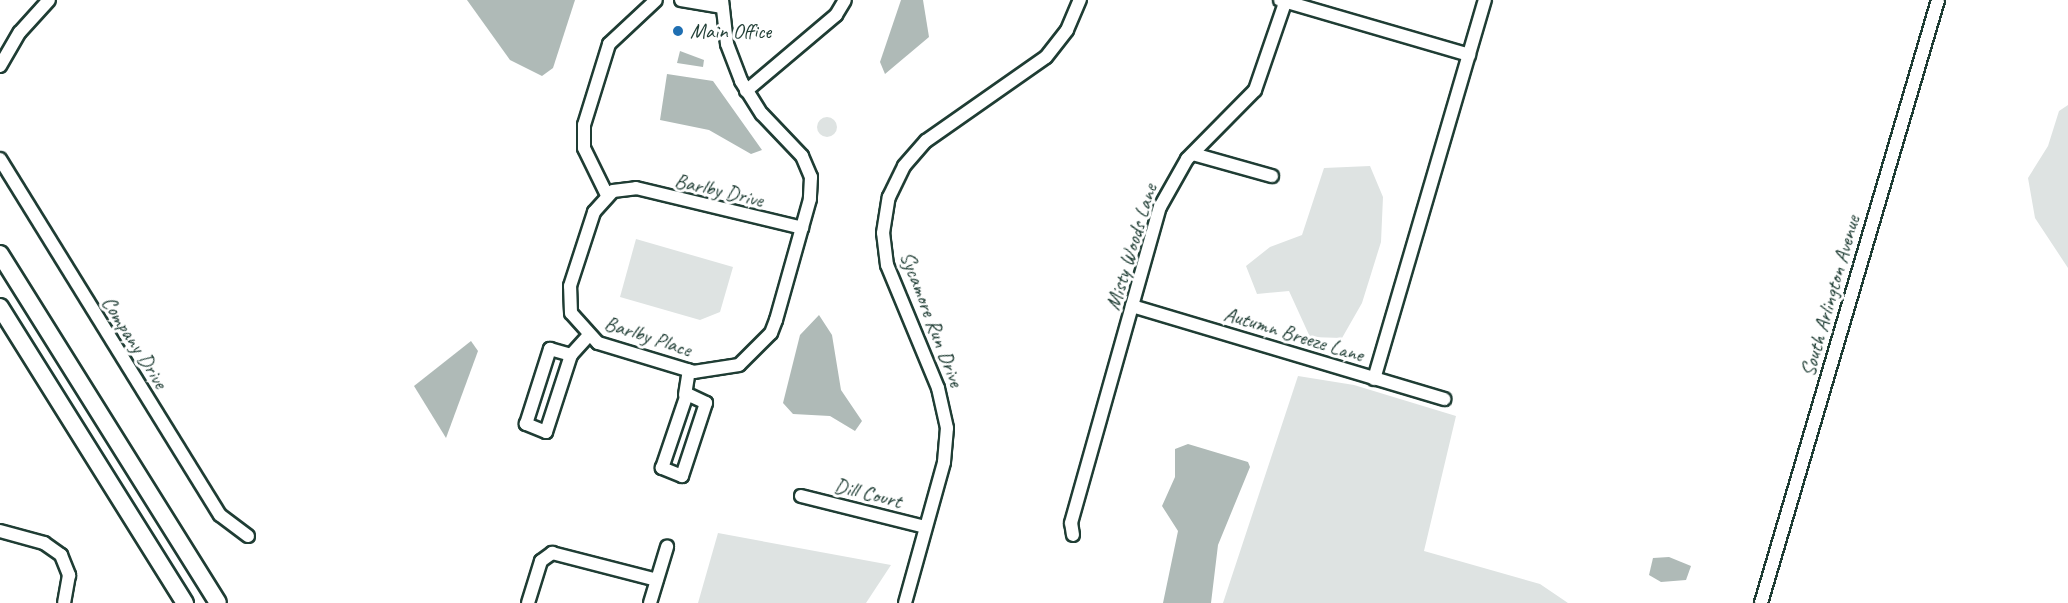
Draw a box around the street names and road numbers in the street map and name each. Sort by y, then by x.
street label: Barlby Drive [672,168,766,212]
street label: Misty Woods Lane [1100,181,1162,313]
street label: South Arlington Avenue [1795,213,1865,379]
street label: Sycamore Run Drive [895,248,969,390]
street label: Company Drive [97,291,173,393]
street label: Autumn Breeze Lane [1221,301,1367,367]
street label: Barlby Place [602,310,694,362]
street label: Dill Court [832,473,904,513]

